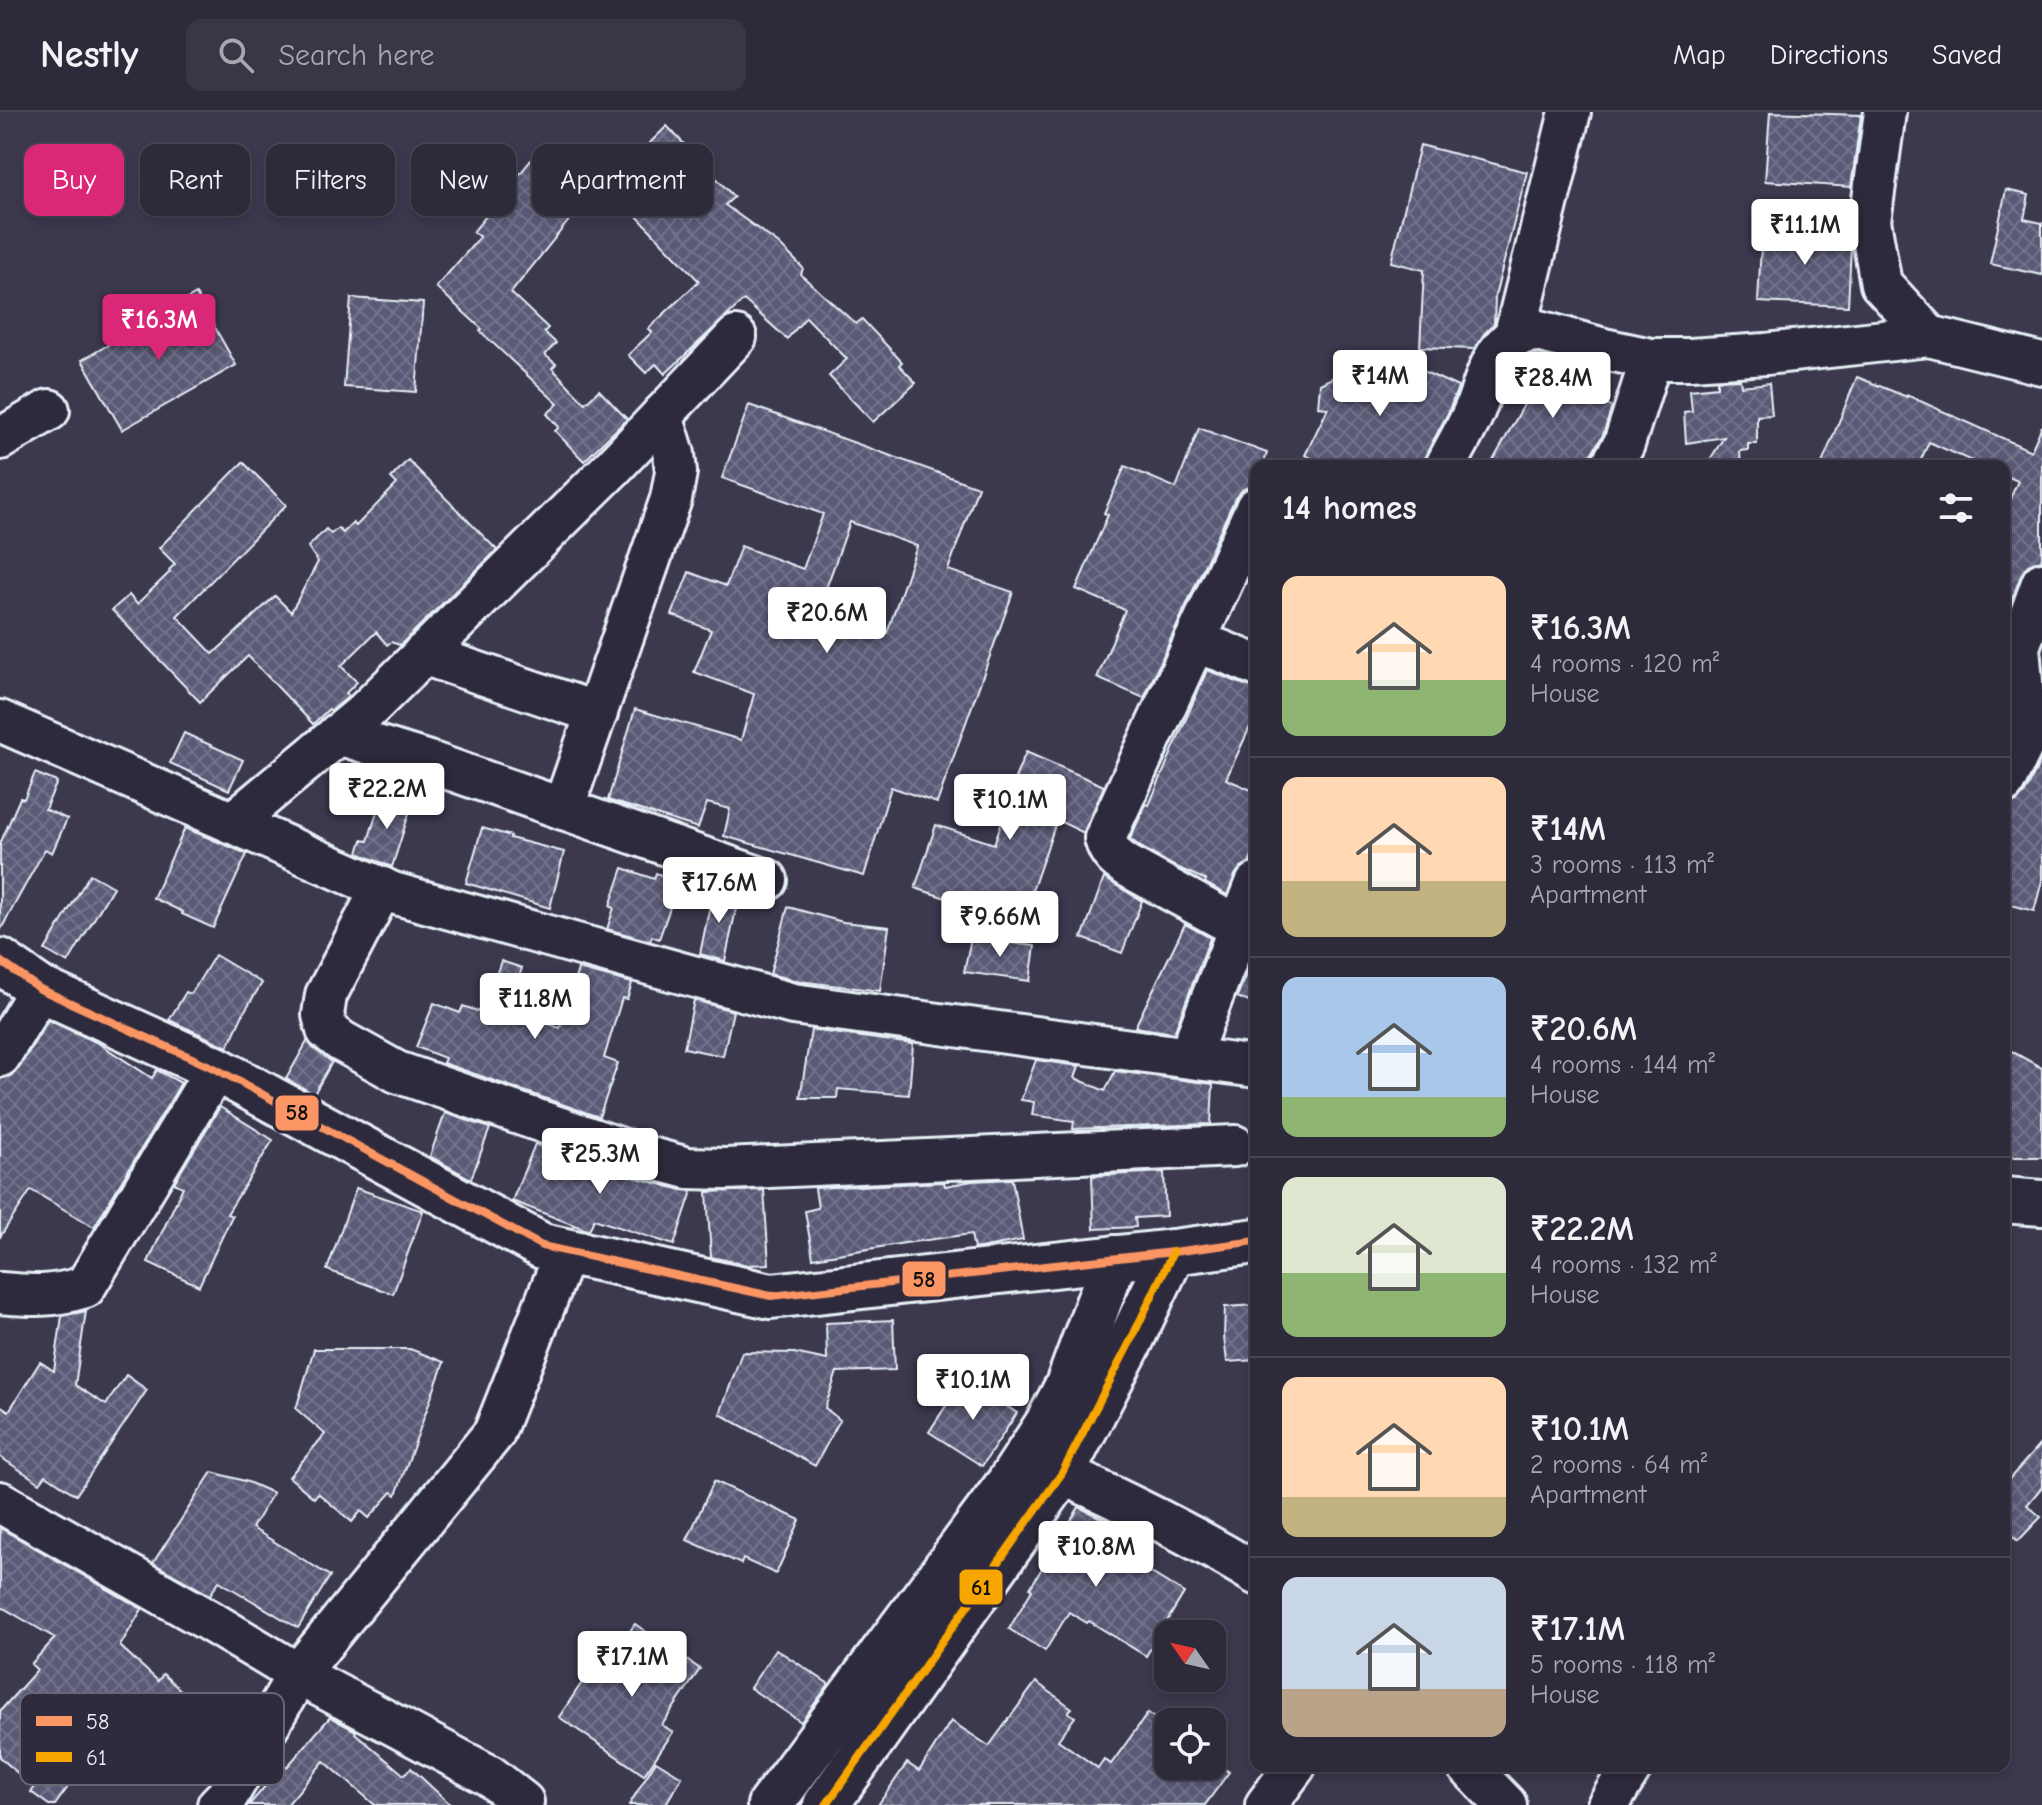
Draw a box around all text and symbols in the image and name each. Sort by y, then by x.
search box [186,19,746,91]
text: Nestly [40,33,138,77]
icon: search [214,33,258,77]
text: Search here [278,38,435,73]
text: Map [1673,39,1726,71]
text: Directions [1770,39,1888,71]
text: Saved [1932,39,2002,71]
chip: Buy [24,144,124,216]
chip: Rent [140,144,250,216]
chip: Filters [266,144,395,216]
chip: New [411,144,516,216]
chip: Apartment [532,144,713,216]
pin: ₹11.1M [1740,199,1870,267]
text: ₹11.1M [1769,210,1841,240]
pin: ₹16.3M [94,294,224,362]
text: ₹16.3M [120,305,198,335]
pin: ₹14M [1333,350,1427,418]
pin: ₹28.4M [1488,352,1618,420]
text: ₹14M [1351,361,1409,391]
text: ₹28.4M [1514,363,1593,393]
icon: filters [1934,486,1978,530]
text: 14 homes [1282,488,1417,528]
pin: ₹20.6M [762,587,892,655]
text: ₹20.6M [786,598,868,628]
icon: home [1346,608,1442,704]
text: ₹16.3M [1530,608,1631,648]
text: 4 rooms · 120 m² [1530,649,1719,679]
text: House [1530,679,1600,709]
pin: ₹22.2M [322,763,452,831]
text: ₹22.2M [347,774,427,804]
pin: ₹10.1M [945,774,1075,842]
text: ₹10.1M [972,785,1048,815]
icon: home [1346,809,1442,905]
text: ₹14M [1530,809,1606,849]
text: 3 rooms · 113 m² [1530,850,1714,880]
pin: ₹17.6M [654,857,784,925]
text: ₹17.6M [681,868,757,898]
text: Apartment [1530,880,1646,910]
pin: ₹9.66M [935,891,1065,959]
text: ₹9.66M [959,902,1041,932]
pin: ₹11.8M [470,973,600,1041]
text: ₹11.8M [498,984,572,1014]
icon: home [1346,1009,1442,1105]
text: ₹20.6M [1530,1009,1637,1049]
text: 4 rooms · 144 m² [1530,1050,1715,1080]
text: House [1530,1080,1600,1110]
line badge: 58 [274,1094,320,1132]
text: 58 [286,1100,308,1126]
pin: ₹25.3M [535,1128,665,1196]
text: ₹25.3M [560,1139,640,1169]
icon: home [1346,1209,1442,1305]
text: ₹22.2M [1530,1209,1634,1249]
text: 4 rooms · 132 m² [1530,1250,1717,1280]
line badge: 58 [901,1260,947,1298]
text: 58 [913,1267,935,1293]
text: House [1530,1280,1600,1310]
pin: ₹10.1M [908,1354,1038,1422]
text: ₹10.1M [935,1365,1011,1395]
icon: home [1346,1409,1442,1505]
text: ₹10.1M [1530,1409,1629,1449]
text: 2 rooms · 64 m² [1530,1450,1707,1480]
text: Apartment [1530,1480,1646,1510]
pin: ₹10.8M [1031,1521,1161,1589]
text: ₹10.8M [1057,1532,1135,1562]
line badge: 61 [958,1568,1004,1606]
text: 61 [971,1575,991,1601]
icon: home [1346,1609,1442,1705]
text: ₹17.1M [1530,1609,1625,1649]
north arrow [1154,1620,1226,1692]
map controls [1154,1620,1226,1780]
pin: ₹17.1M [567,1631,697,1699]
text: ₹17.1M [596,1642,668,1672]
text: 5 rooms · 118 m² [1530,1650,1715,1680]
text: House [1530,1680,1600,1710]
legend [20,1693,284,1785]
button: locate [1154,1708,1226,1780]
text: 58 [86,1709,109,1735]
text: 61 [86,1745,107,1771]

